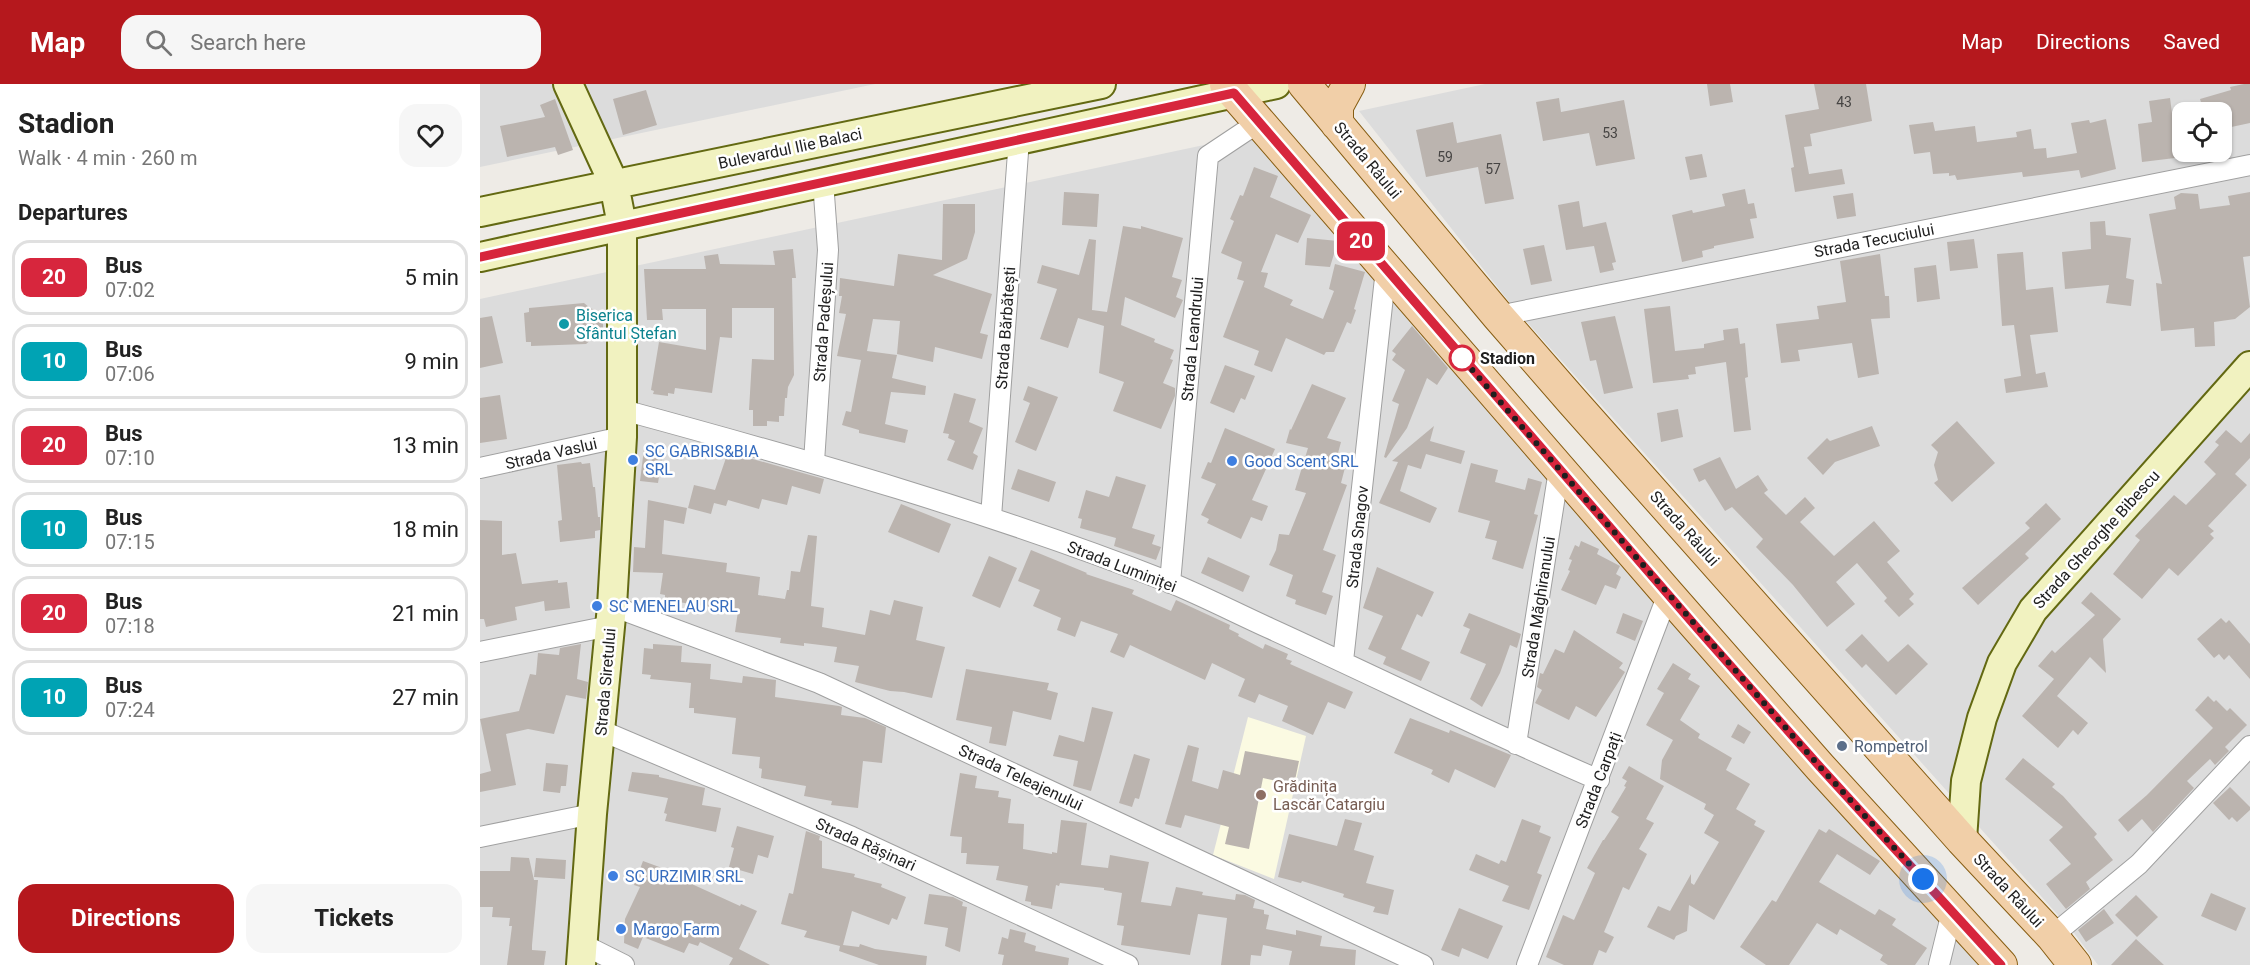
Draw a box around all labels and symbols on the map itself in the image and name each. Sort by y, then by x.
house number: 43 [1836,94,1852,110]
street label: Strada Râului [1330,118,1405,203]
street label: Bulevardul Ilie Balaci [716,124,864,173]
house number: 53 [1602,125,1618,141]
house number: 59 [1437,149,1453,165]
house number: 57 [1485,161,1501,177]
street label: Strada Tecuciului [1812,220,1936,261]
line badge: 20 [1334,222,1388,260]
street label: Strada Padeșului [810,261,838,383]
street label: Strada Bărbătești [992,266,1020,390]
street label: Strada Leandrului [1178,276,1207,402]
place label: Biserica Sfântul Ștefan [576,306,677,344]
marker: Biserica Sfântul Ștefan [557,317,571,331]
marker: Stadion [1449,345,1475,371]
place label: Stadion [1480,349,1535,368]
street label: Strada Vaslui [503,434,599,473]
place label: SC GABRIS&BIA SRL [645,442,759,479]
place label: Good Scent SRL [1244,452,1359,471]
marker: SC GABRIS&BIA SRL [626,453,640,467]
marker: Good Scent SRL [1225,454,1239,468]
street label: Strada Gheorghe Bibescu [2029,466,2164,613]
street label: Strada Snagov [1343,485,1372,589]
street label: Strada Râului [1646,487,1723,570]
street label: Strada Măghiranului [1518,535,1559,679]
street label: Strada Luminiței [1064,537,1179,597]
place label: SC MENELAU SRL [609,597,738,616]
marker: SC MENELAU SRL [590,599,604,613]
street label: Strada Siretului [591,627,620,737]
street label: Strada Carpați [1571,729,1626,831]
place label: Rompetrol [1854,737,1928,756]
marker: Rompetrol [1835,739,1849,753]
street label: Strada Teleajenului [956,740,1086,815]
place label: Grădinița Lascăr Catargiu [1273,777,1385,814]
marker: Grădinița Lascăr Catargiu [1254,788,1268,802]
street label: Strada Rășinari [812,814,919,876]
street label: Strada Râului [1970,849,2048,931]
your location [1908,864,1938,894]
place label: SC URZIMIR SRL [625,867,744,886]
marker: SC URZIMIR SRL [606,869,620,883]
place label: Margo Farm [633,920,720,939]
marker: Margo Farm [614,922,628,936]

